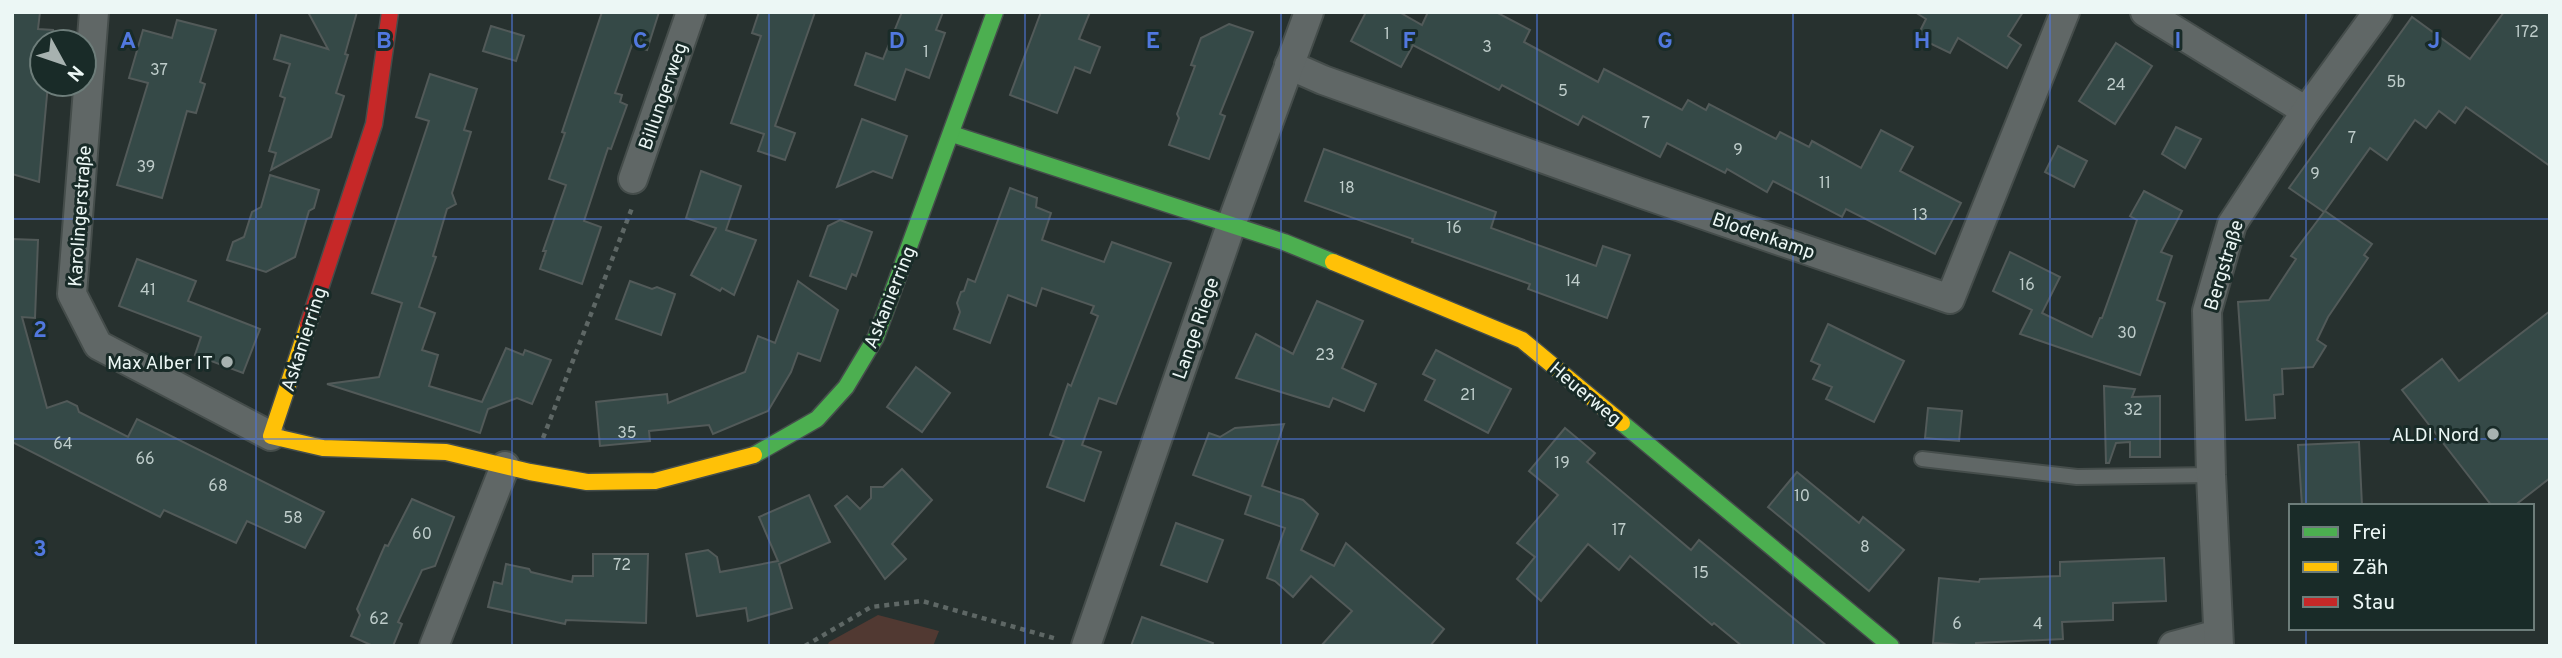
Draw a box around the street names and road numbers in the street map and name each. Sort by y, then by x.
street label: Billungerweg [634,40,693,154]
street label: Karolingerstraße [64,145,98,288]
street label: Blodenkamp [1709,208,1818,266]
street label: Bergstraße [2200,217,2250,314]
street label: Askanierring [859,243,922,353]
street label: Lange Riege [1168,275,1225,383]
street label: Askanierring [277,284,333,395]
street label: Heuerweg [1544,357,1626,432]

